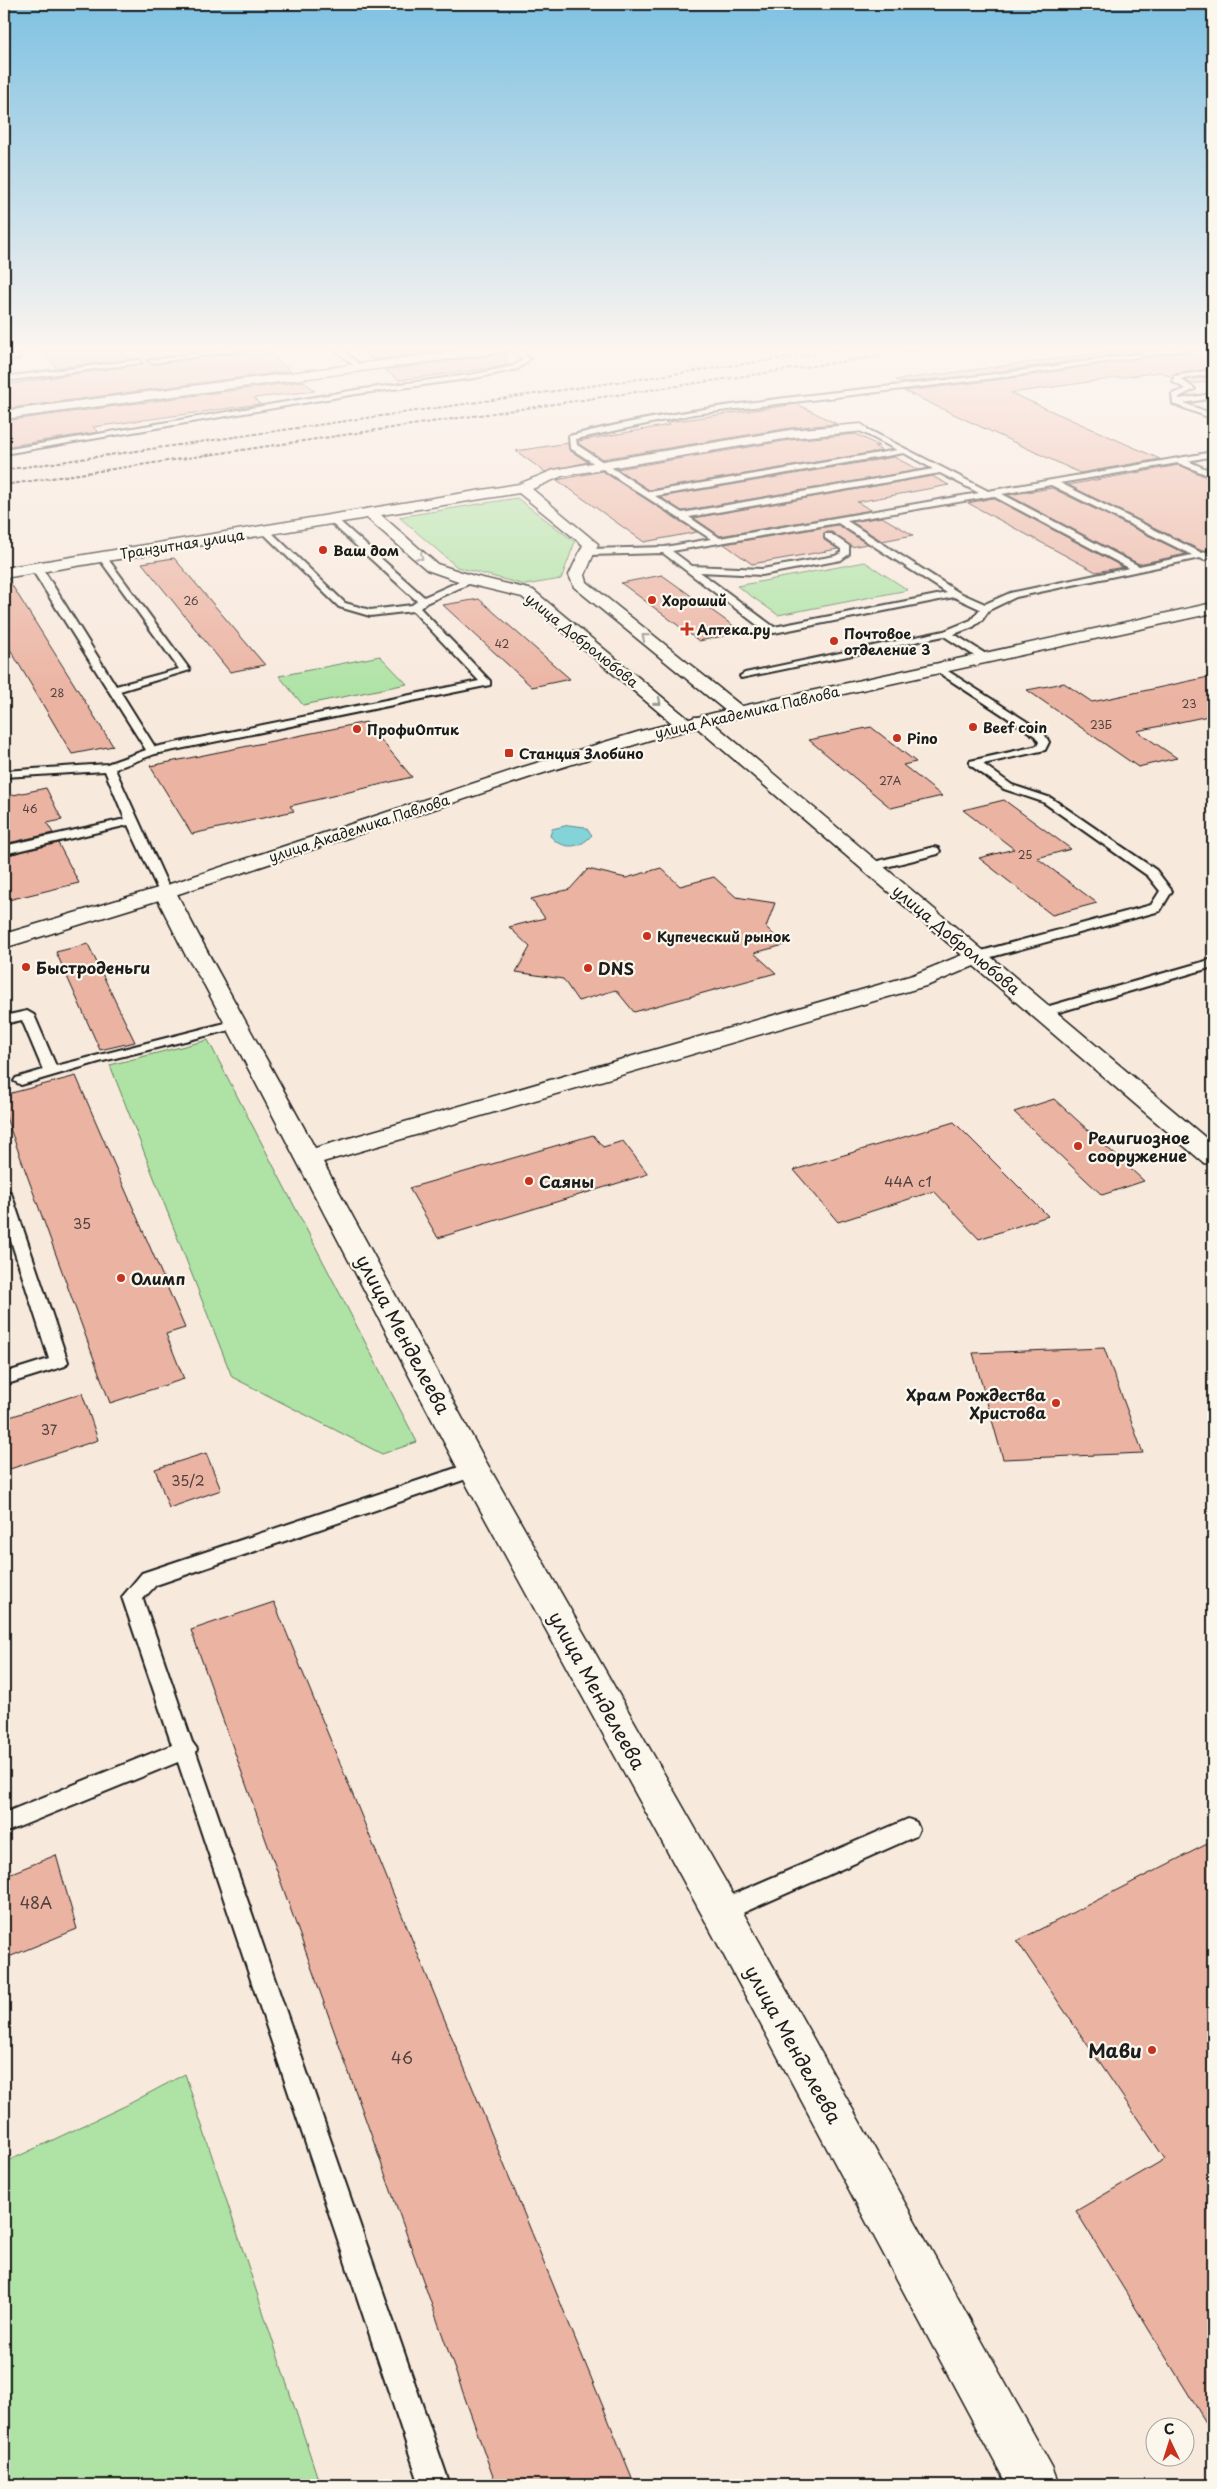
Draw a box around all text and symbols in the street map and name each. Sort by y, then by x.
street label: Транзитная улица [118,524,246,564]
place label: Ваш дом [333,540,399,561]
marker: Ваш дом [317,544,329,556]
one-way arrow [414,551,423,560]
street label: улица Добролюбова [521,588,643,692]
place label: Хороший [662,590,727,611]
house number: 26 [183,592,199,609]
marker: Хороший [646,594,658,606]
place label: Аптека.ру [697,619,770,640]
marker: Аптека.ру [681,623,693,635]
place label: Почтовое отделение 3 [844,623,930,660]
one-way arrow [642,634,651,643]
house number: 42 [495,635,510,652]
marker: Почтовое отделение 3 [828,635,840,647]
street label: улица Академика Павлова [653,680,842,743]
house number: 28 [50,684,64,701]
house number: 23 [1182,695,1196,712]
one-way arrow [652,696,661,705]
house number: 23Б [1090,716,1112,733]
place label: Beef coin [983,717,1047,738]
place label: ПрофиОптик [367,719,459,740]
marker: Beef coin [967,721,979,733]
marker: ПрофиОптик [351,723,363,735]
place label: Pino [907,728,938,749]
marker: Pino [891,732,903,744]
place label: Станция Злобино [519,743,644,764]
marker: Станция Злобино [503,747,515,759]
house number: 27А [879,772,902,789]
street label: улица Академика Павлова [266,789,452,867]
house number: 46 [23,800,38,817]
house number: 25 [1018,846,1032,863]
street label: улица Добролюбова [888,878,1026,1000]
place label: Купеческий рынок [657,926,790,947]
marker: Купеческий рынок [641,930,653,942]
place label: Быстроденьги [36,955,150,979]
place label: DNS [598,956,634,980]
marker: Быстроденьги [20,961,32,973]
marker: DNS [582,962,594,974]
place label: Религиозное сооружение [1088,1125,1190,1167]
marker: Религиозное сооружение [1072,1140,1084,1152]
place label: Саяны [539,1169,594,1193]
house number: 44А с1 [884,1171,932,1192]
marker: Саяны [523,1175,535,1187]
house number: 35 [73,1213,91,1234]
street label: улица Менделеева [350,1249,458,1419]
place label: Олимп [131,1266,185,1290]
marker: Олимп [115,1272,127,1284]
place label: Храм Рождества Христова [906,1382,1046,1424]
marker: Храм Рождества Христова [1050,1397,1062,1409]
house number: 37 [41,1419,58,1440]
house number: 35/2 [171,1470,205,1491]
street label: улица Менделеева [543,1606,653,1774]
house number: 48А [20,1890,52,1914]
street label: улица Менделеева [739,1960,849,2128]
place label: Мави [1088,2036,1142,2064]
marker: Мави [1146,2044,1158,2056]
house number: 46 [391,2045,413,2069]
north arrow [1144,2416,1194,2466]
text: С [1163,2418,1175,2439]

